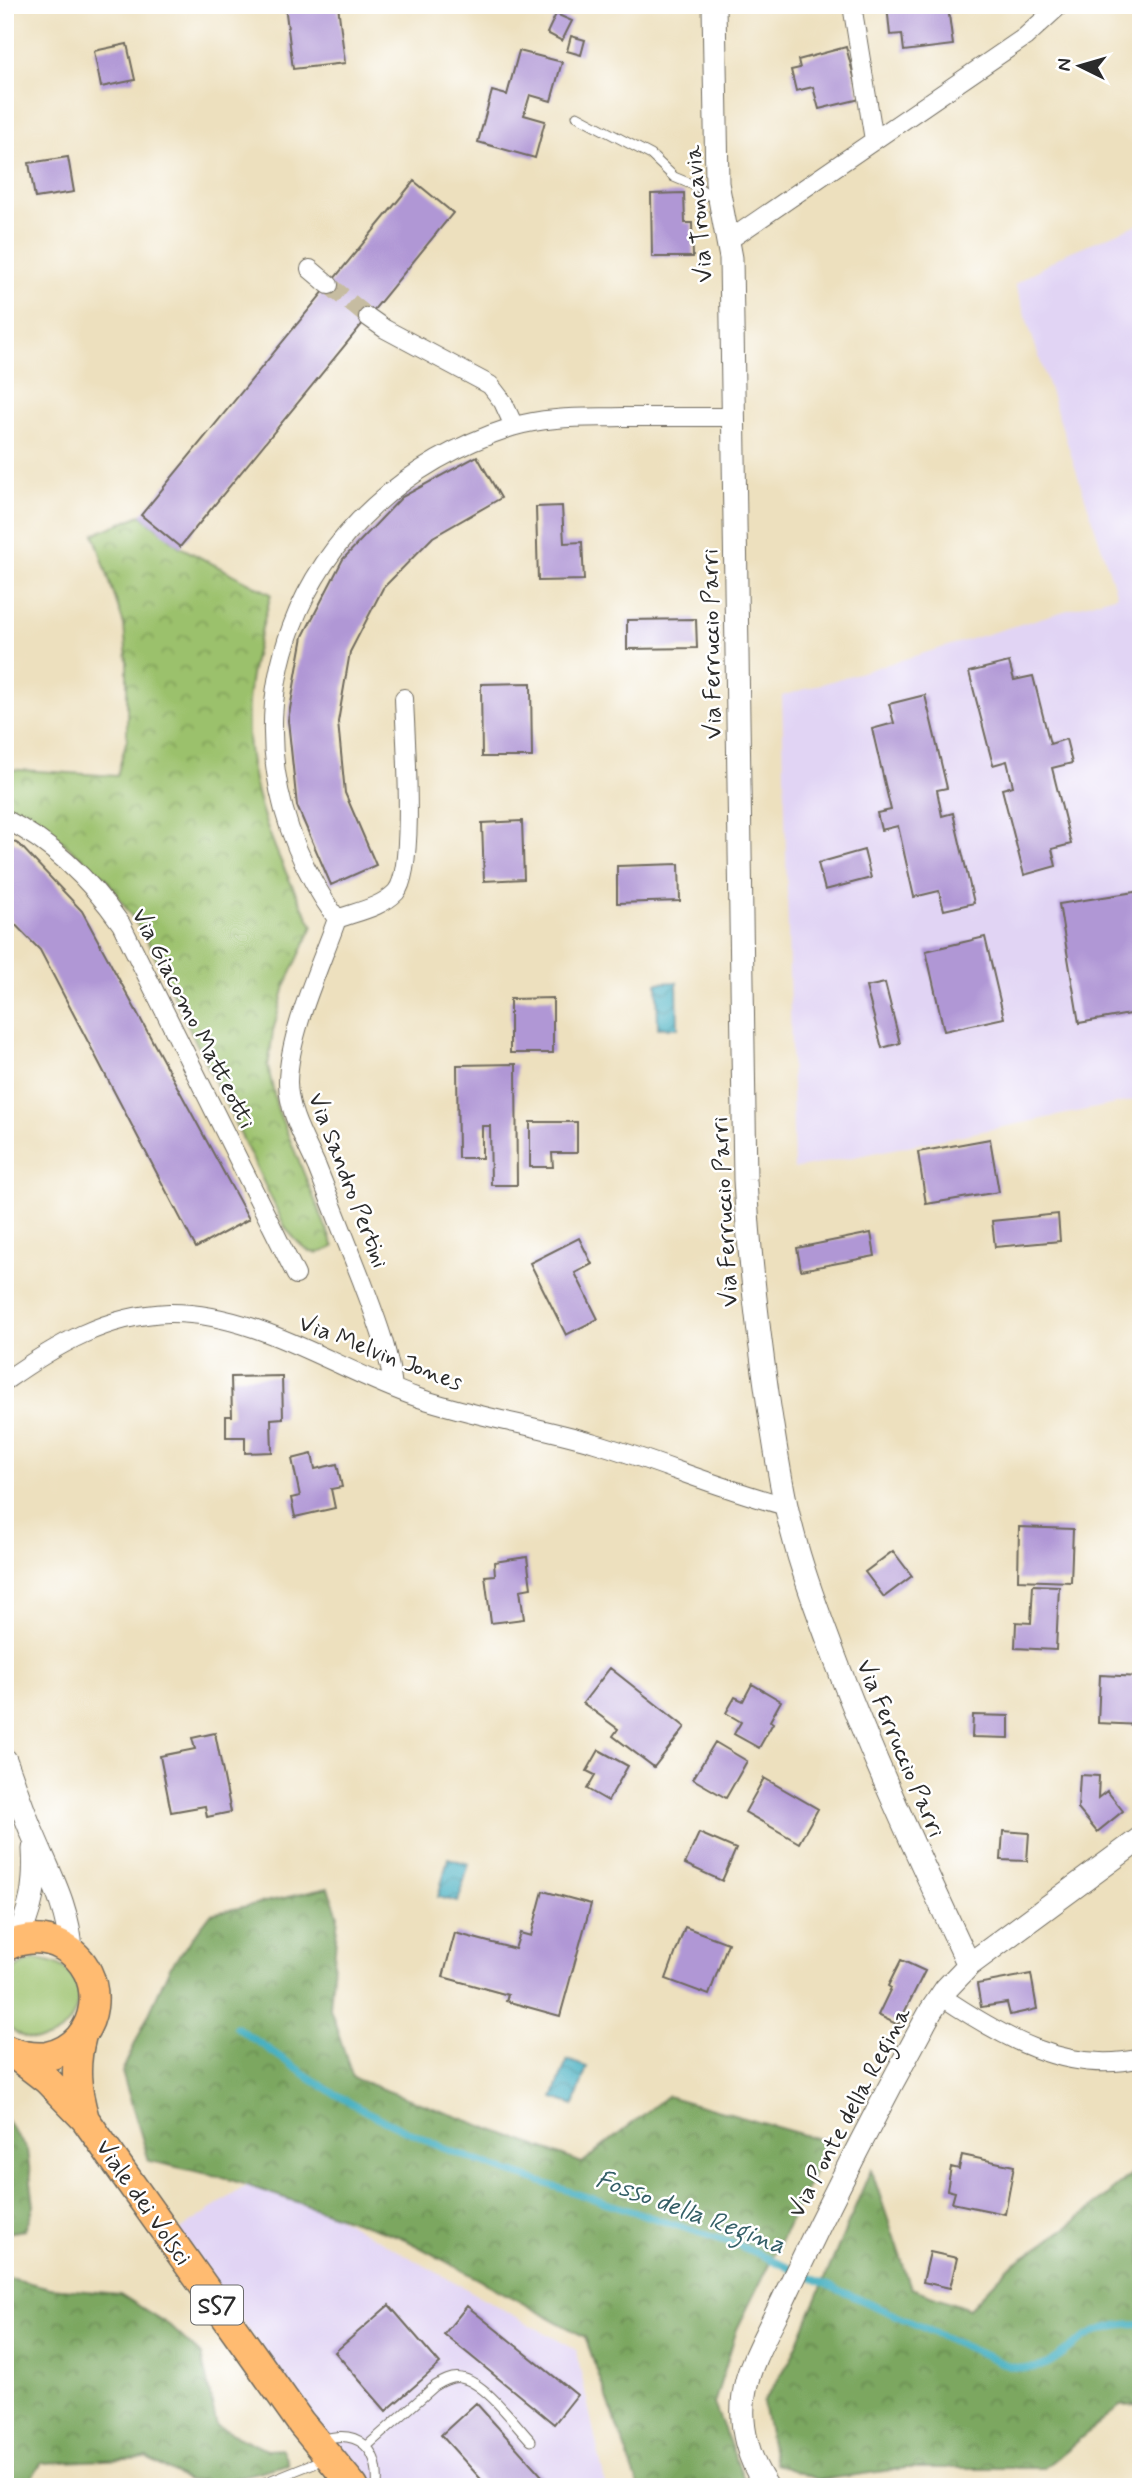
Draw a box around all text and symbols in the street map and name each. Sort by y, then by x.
north arrow [1044,32,1114,102]
text: N [1052,57,1078,72]
street label: Via Troncavia [678,143,721,284]
street label: Via Ferruccio Parri [695,548,730,740]
street label: Via Giacomo Matteotti [124,903,262,1134]
street label: Via Sandro Pertini [300,1088,395,1273]
street label: Via Ferruccio Parri [705,1116,746,1308]
street label: Via Melvin Jones [294,1308,467,1399]
street label: Via Ferruccio Parri [848,1655,951,1842]
street label: Via Ponte della Regina [782,2002,922,2225]
street label: Viale dei Volsci [88,2134,198,2272]
water label: Fosso della Regina [590,2163,790,2266]
road number: SS7 [191,2286,243,2324]

